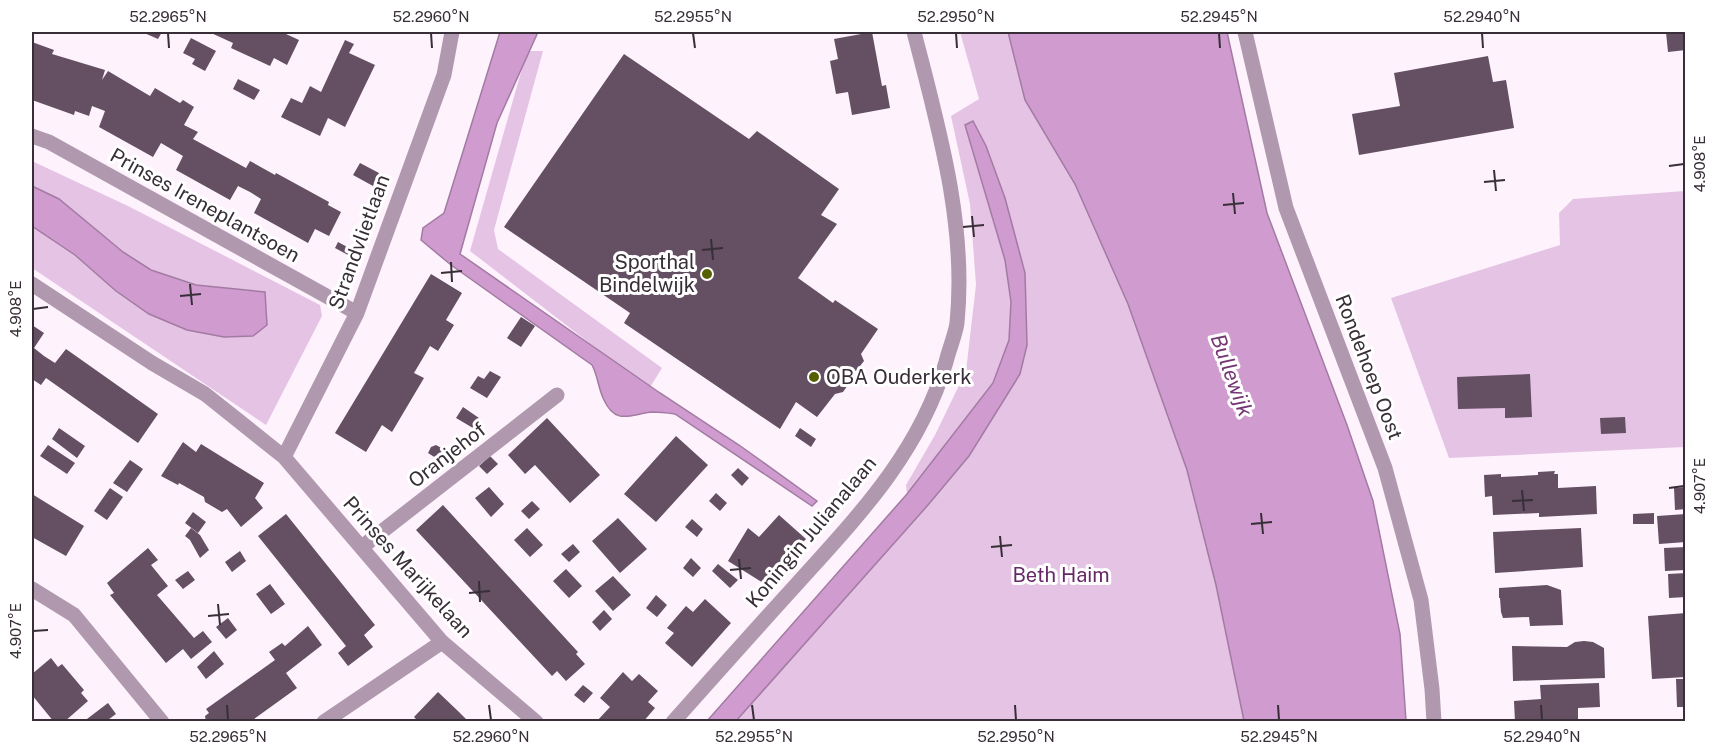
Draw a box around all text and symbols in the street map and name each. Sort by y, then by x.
text: 52.2965°N [129,8,207,25]
text: 52.2960°N [392,8,470,25]
text: 52.2955°N [654,8,732,25]
text: 52.2950°N [917,8,995,25]
text: 52.2945°N [1180,8,1258,25]
text: 52.2940°N [1443,8,1521,25]
text: 4.908°E [1691,135,1708,193]
street label: Prinses Ireneplantsoen [106,143,304,267]
street label: Strandvlietlaan [323,171,395,313]
place label: Sporthal Bindelwijk [599,250,695,297]
marker: Sporthal Bindelwijk [700,267,714,281]
text: 4.908°E [7,280,24,338]
street label: Rondehoep Oost [1330,291,1408,443]
water label: Bullewijk [1206,330,1259,420]
place label: OBA Ouderkerk [826,365,972,389]
marker: OBA Ouderkerk [807,370,821,384]
street label: Oranjehof [404,417,491,493]
street label: Koningin Julianalaan [741,451,881,613]
text: 4.907°E [1691,458,1708,514]
street label: Prinses Marijkelaan [338,491,478,643]
park label: Beth Haim [1012,563,1110,587]
text: 4.907°E [7,603,24,659]
text: 52.2965°N [189,728,267,745]
text: 52.2960°N [452,728,530,745]
text: 52.2955°N [715,728,793,745]
text: 52.2950°N [977,728,1055,745]
text: 52.2945°N [1240,728,1318,745]
text: 52.2940°N [1503,728,1581,745]

